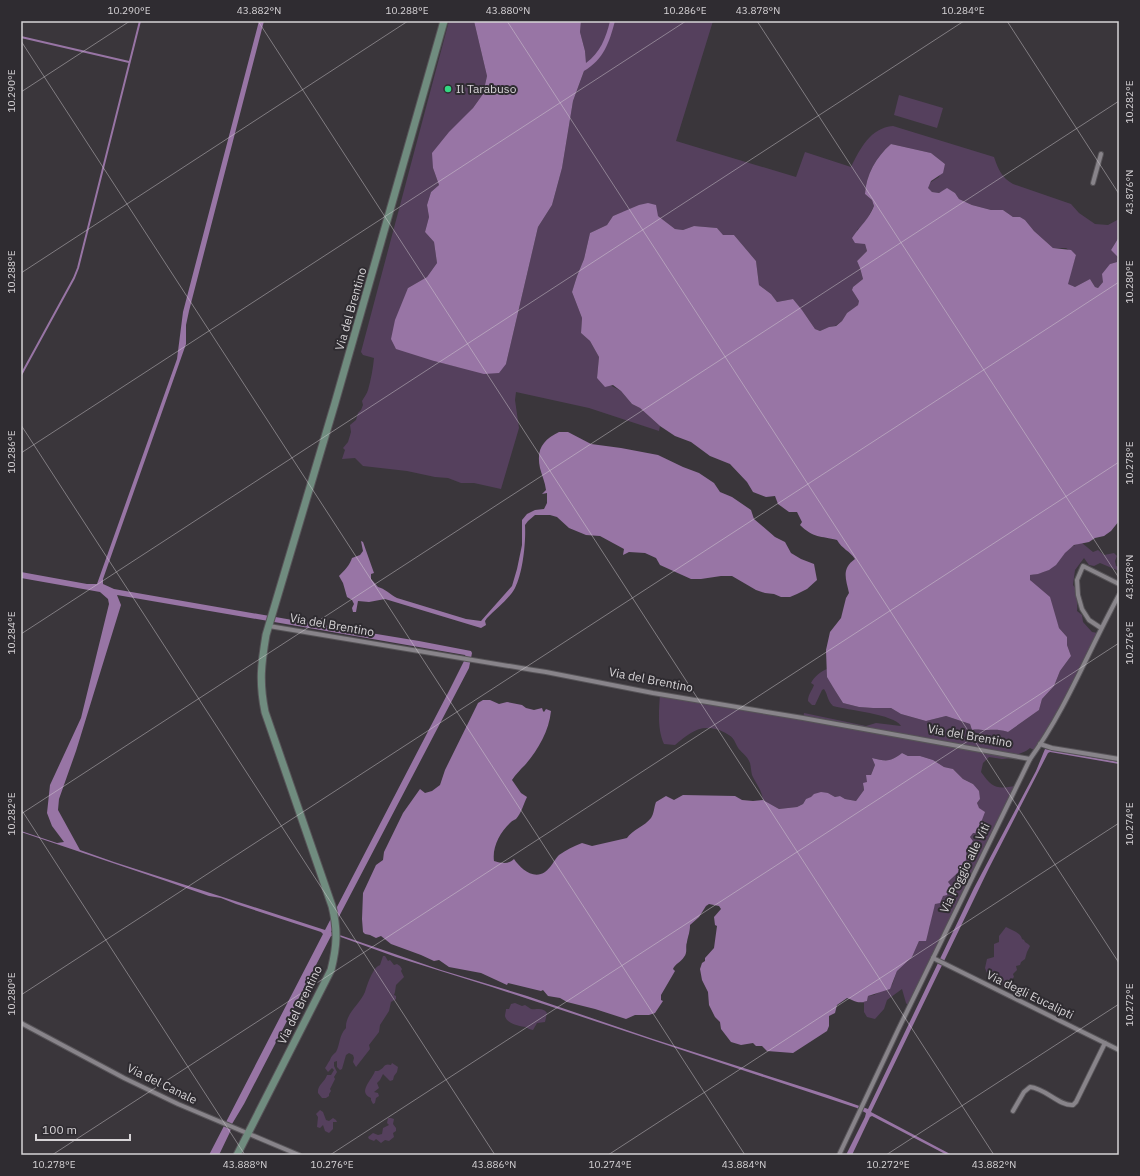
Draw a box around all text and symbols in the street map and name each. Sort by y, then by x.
text: 10.290°E [107,4,151,17]
text: 43.882°N [237,4,281,17]
text: 10.288°E [385,4,429,17]
text: 43.880°N [486,4,530,17]
text: 10.286°E [663,4,707,17]
text: 43.878°N [736,4,780,17]
text: 10.284°E [941,4,985,17]
text: 10.290°E [5,69,18,113]
text: 10.282°E [1123,80,1136,124]
place label: Il Tarabuso [456,81,517,96]
marker: Il Tarabuso [443,84,453,94]
text: 43.876°N [1123,170,1136,214]
text: 10.288°E [5,250,18,294]
text: 10.280°E [1123,260,1136,304]
street label: Via del Brentino [332,265,370,352]
text: 10.286°E [5,430,18,474]
text: 10.278°E [1123,441,1136,485]
text: 43.878°N [1123,555,1136,599]
street label: Via del Brentino [289,610,376,639]
text: 10.284°E [5,611,18,655]
text: 10.276°E [1123,621,1136,665]
street label: Via del Brentino [608,664,695,695]
street label: Via del Brentino [927,721,1014,750]
text: 10.282°E [5,792,18,836]
text: 10.274°E [1123,802,1136,846]
street label: Via Poggio alle Viti [936,820,993,915]
street label: Via del Brentino [274,963,325,1047]
street label: Via degli Eucalipti [984,967,1076,1022]
text: 10.280°E [5,972,18,1016]
text: 10.272°E [1123,983,1136,1027]
street label: Via del Canale [125,1060,200,1107]
scale bar [36,1116,130,1142]
text: 100 m [42,1122,77,1137]
text: 10.278°E [32,1158,76,1171]
text: 43.888°N [223,1158,267,1171]
text: 10.276°E [310,1158,354,1171]
text: 43.886°N [472,1158,516,1171]
text: 10.274°E [588,1158,632,1171]
text: 43.884°N [722,1158,766,1171]
text: 10.272°E [866,1158,910,1171]
text: 43.882°N [972,1158,1016,1171]

